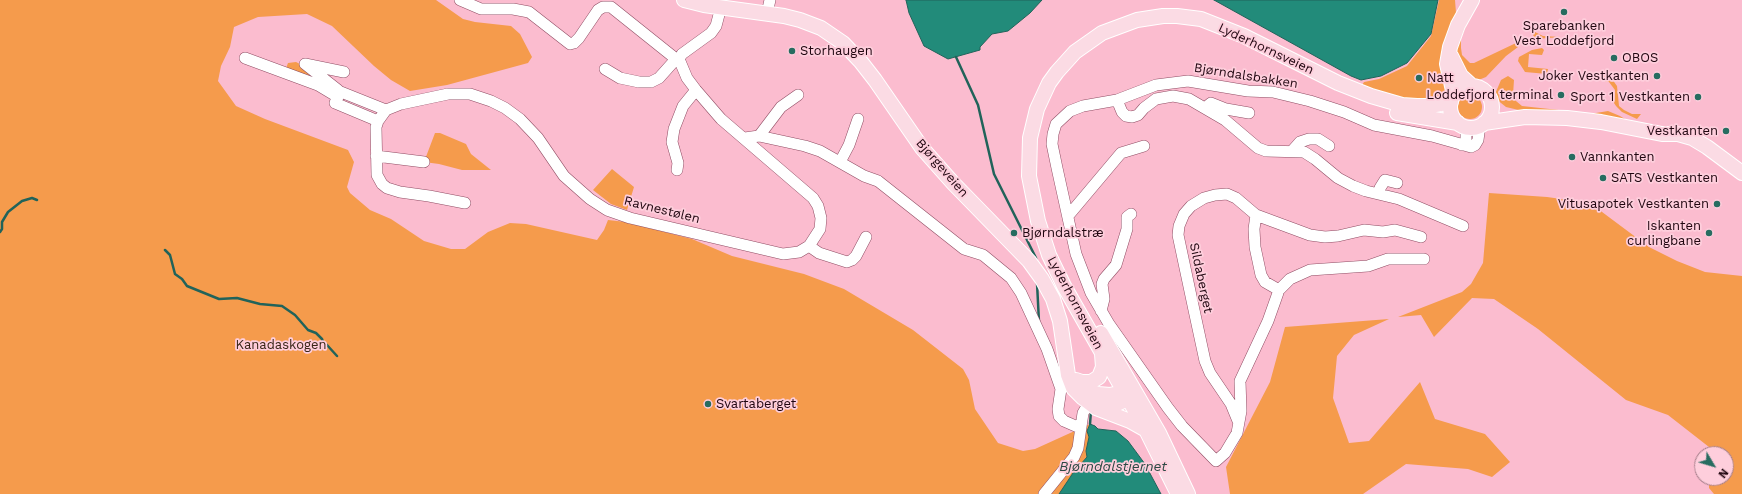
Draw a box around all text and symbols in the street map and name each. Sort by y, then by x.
marker: Sparebanken Vest Loddefjord [1559,7,1569,17]
place label: Sparebanken Vest Loddefjord [1514,18,1614,49]
street label: Lyderhornsveien [1216,20,1316,78]
place label: Storhaugen [800,43,873,59]
marker: Storhaugen [787,46,797,56]
place label: OBOS [1622,50,1658,66]
marker: OBOS [1609,53,1619,63]
street label: Bjørndalsbakken [1193,60,1299,92]
place label: Joker Vestkanten [1538,68,1649,84]
place label: Natt [1427,70,1454,86]
marker: Joker Vestkanten [1652,71,1662,81]
marker: Natt [1414,73,1424,83]
place label: Loddefjord terminal [1426,87,1553,103]
place label: Sport 1 Vestkanten [1570,89,1690,105]
marker: Loddefjord terminal [1556,90,1566,100]
marker: Sport 1 Vestkanten [1693,92,1703,102]
place label: Vestkanten [1647,123,1718,139]
marker: Vestkanten [1721,126,1731,136]
street label: Bjørgeveien [912,136,972,200]
place label: Vannkanten [1580,149,1655,165]
marker: Vannkanten [1567,152,1577,162]
place label: SATS Vestkanten [1611,170,1718,186]
marker: SATS Vestkanten [1598,173,1608,183]
street label: Ravnestølen [622,193,702,227]
place label: Vitusapotek Vestkanten [1558,196,1709,212]
marker: Vitusapotek Vestkanten [1712,199,1722,209]
place label: Iskanten curlingbane [1627,218,1701,249]
place label: Bjørndalstræ [1022,225,1104,241]
marker: Bjørndalstræ [1009,228,1019,238]
marker: Iskanten curlingbane [1704,228,1714,238]
street label: Sildaberget [1186,241,1216,315]
street label: Lyderhornsveien [1044,254,1106,352]
park label: Kanadaskogen [236,337,326,353]
place label: Svartaberget [716,396,796,412]
marker: Svartaberget [703,399,713,409]
north arrow [1694,446,1734,486]
water label: Bjørndalstjernet [1059,459,1167,475]
text: N [1715,466,1731,480]

